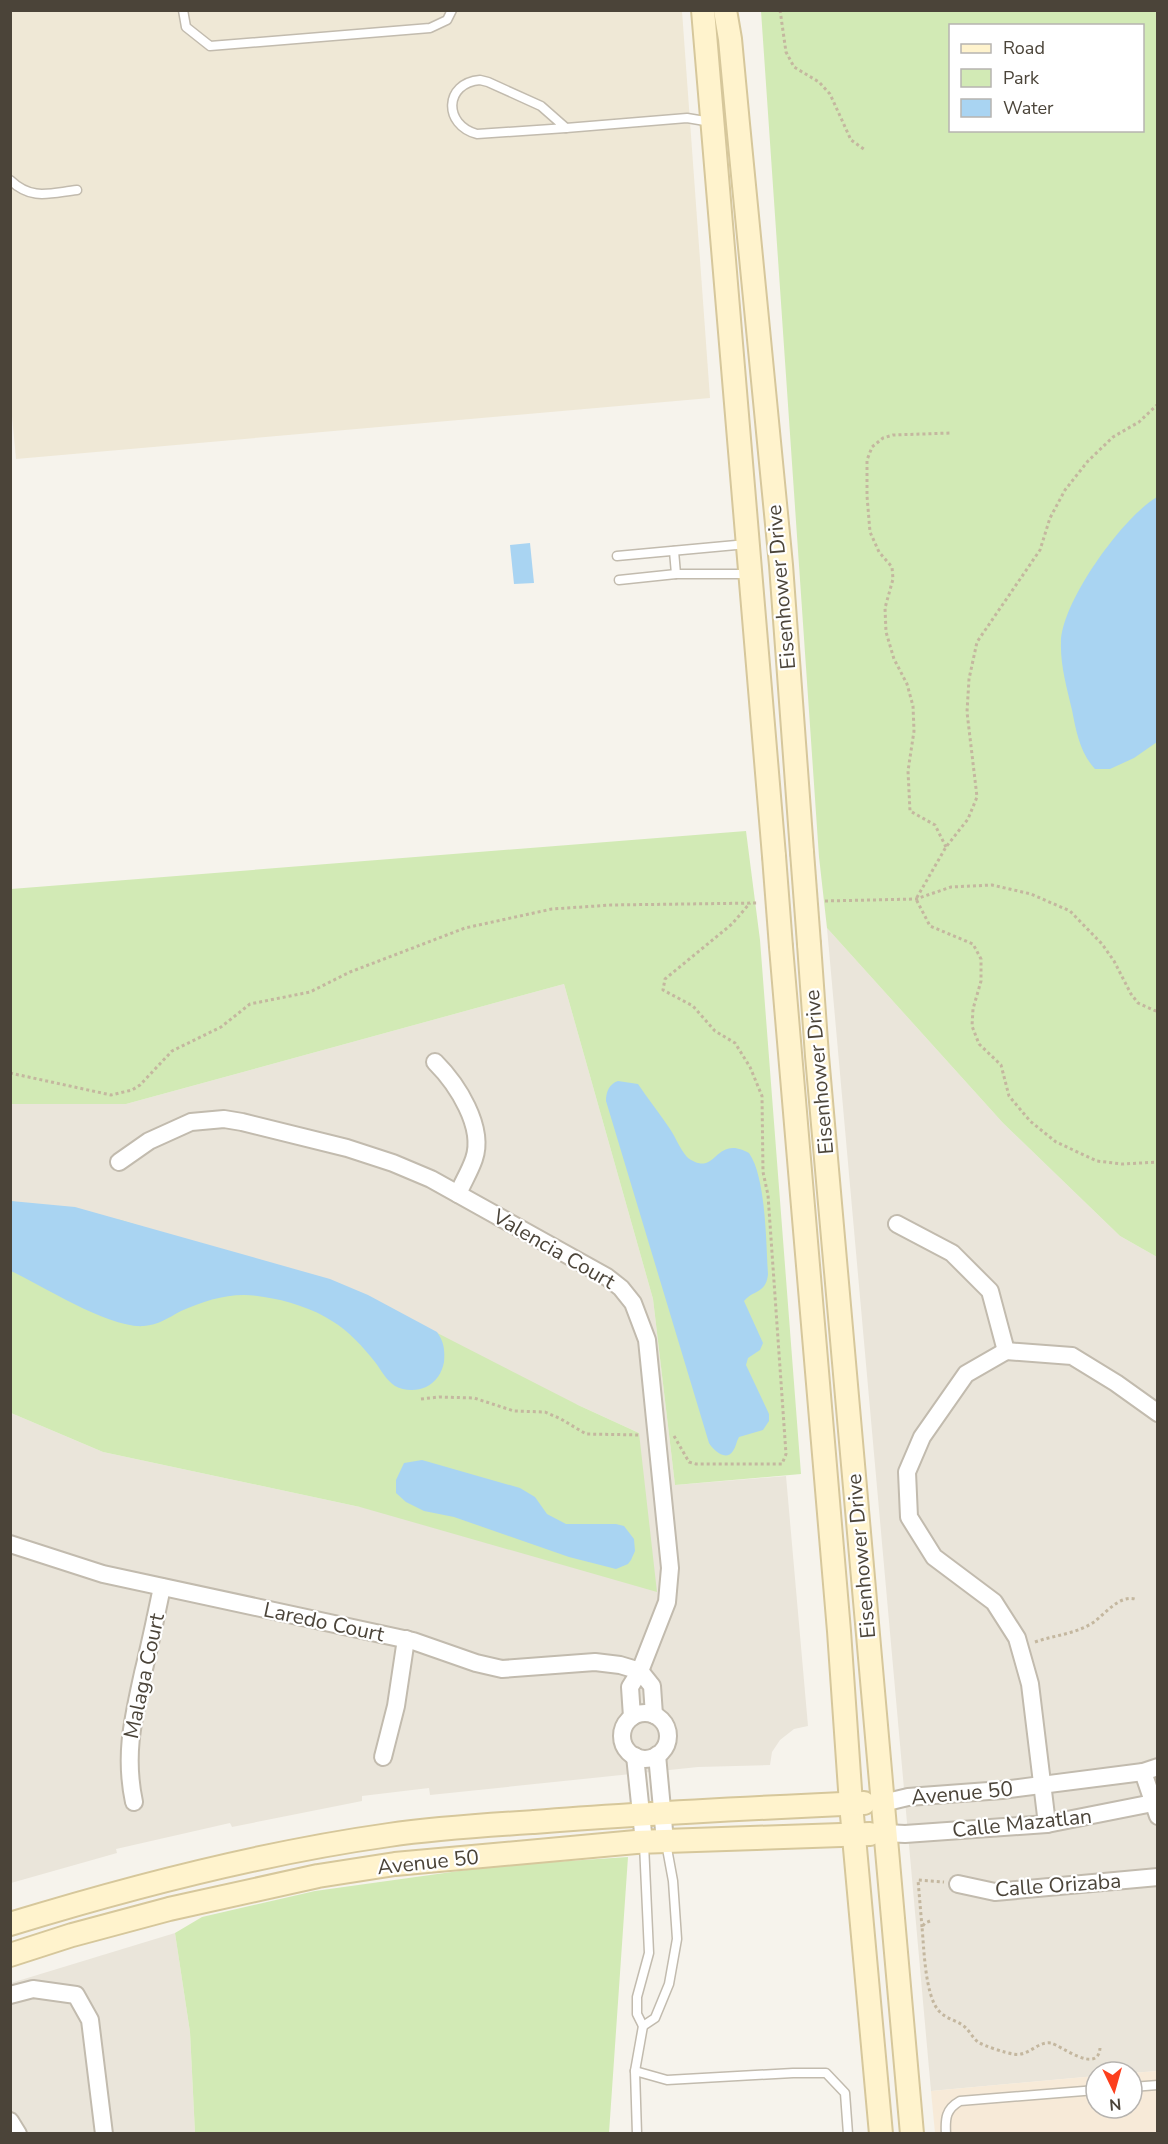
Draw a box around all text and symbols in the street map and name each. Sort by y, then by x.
legend [949,24,1144,132]
text: Road [1003,36,1045,60]
text: Park [1003,66,1040,90]
text: Water [1003,96,1054,120]
street label: Eisenhower Drive [760,504,802,670]
street label: Eisenhower Drive [798,989,840,1155]
street label: Valencia Court [487,1202,621,1296]
street label: Eisenhower Drive [840,1473,882,1639]
street label: Laredo Court [261,1596,388,1649]
street label: Malaga Court [117,1610,171,1741]
street label: Avenue 50 [910,1775,1014,1811]
street label: Calle Mazatlan [951,1802,1093,1844]
street label: Avenue 50 [376,1843,480,1881]
street label: Calle Orizaba [994,1867,1122,1903]
north arrow [1084,2060,1144,2120]
text: N [1108,2092,1122,2115]

